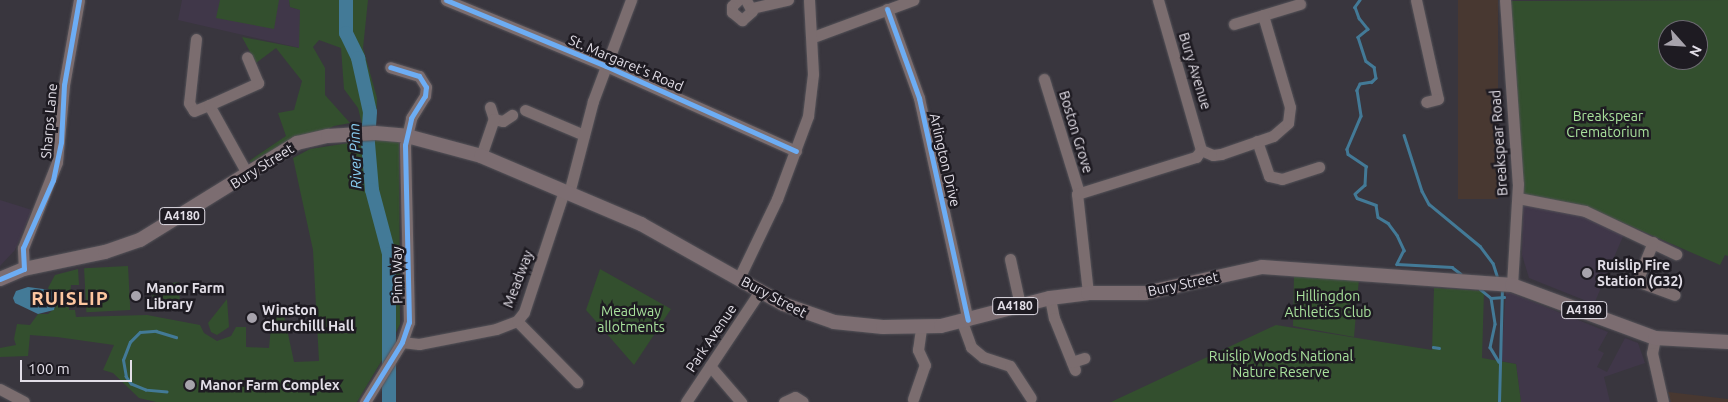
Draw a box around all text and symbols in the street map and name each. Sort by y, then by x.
north arrow [1658,20,1708,70]
street label: Bury Avenue [1175,30,1215,112]
street label: St. Margaret's Road [566,31,686,95]
text: N [1686,43,1705,59]
street label: Sharps Lane [37,83,61,159]
street label: Boston Grove [1055,89,1097,175]
street label: Breakspear Road [1487,89,1511,197]
park label: Breakspear Crematorium [1566,108,1650,140]
street label: Arlington Drive [926,112,964,208]
water label: River Pinn [345,123,365,189]
street label: Bury Street [227,140,297,192]
road number: A4180 [158,207,206,226]
street label: Pinn Way [388,246,406,304]
street label: Meadway [499,248,537,310]
place label: Ruislip Fire Station (G32) [1597,257,1683,290]
marker: Ruislip Fire Station (G32) [1581,267,1593,279]
street label: Bury Street [1146,268,1220,300]
street label: Bury Street [738,273,810,321]
place label: Manor Farm Library [146,280,225,312]
district label: RUISLIP [30,288,110,310]
park label: Hillingdon Athletics Club [1284,288,1372,321]
marker: Manor Farm Library [130,290,142,302]
road number: A4180 [991,296,1039,316]
road number: A4180 [1560,300,1608,320]
street label: Park Avenue [682,301,740,375]
place label: Winston Churchilll Hall [262,302,354,334]
park label: Meadway allotments [597,303,665,336]
marker: Winston Churchilll Hall [246,312,258,324]
park label: Ruislip Woods National Nature Reserve [1209,348,1353,381]
scale bar [22,350,135,382]
text: 100 m [28,360,70,377]
place label: Manor Farm Complex [200,377,340,393]
marker: Manor Farm Complex [184,379,196,391]

